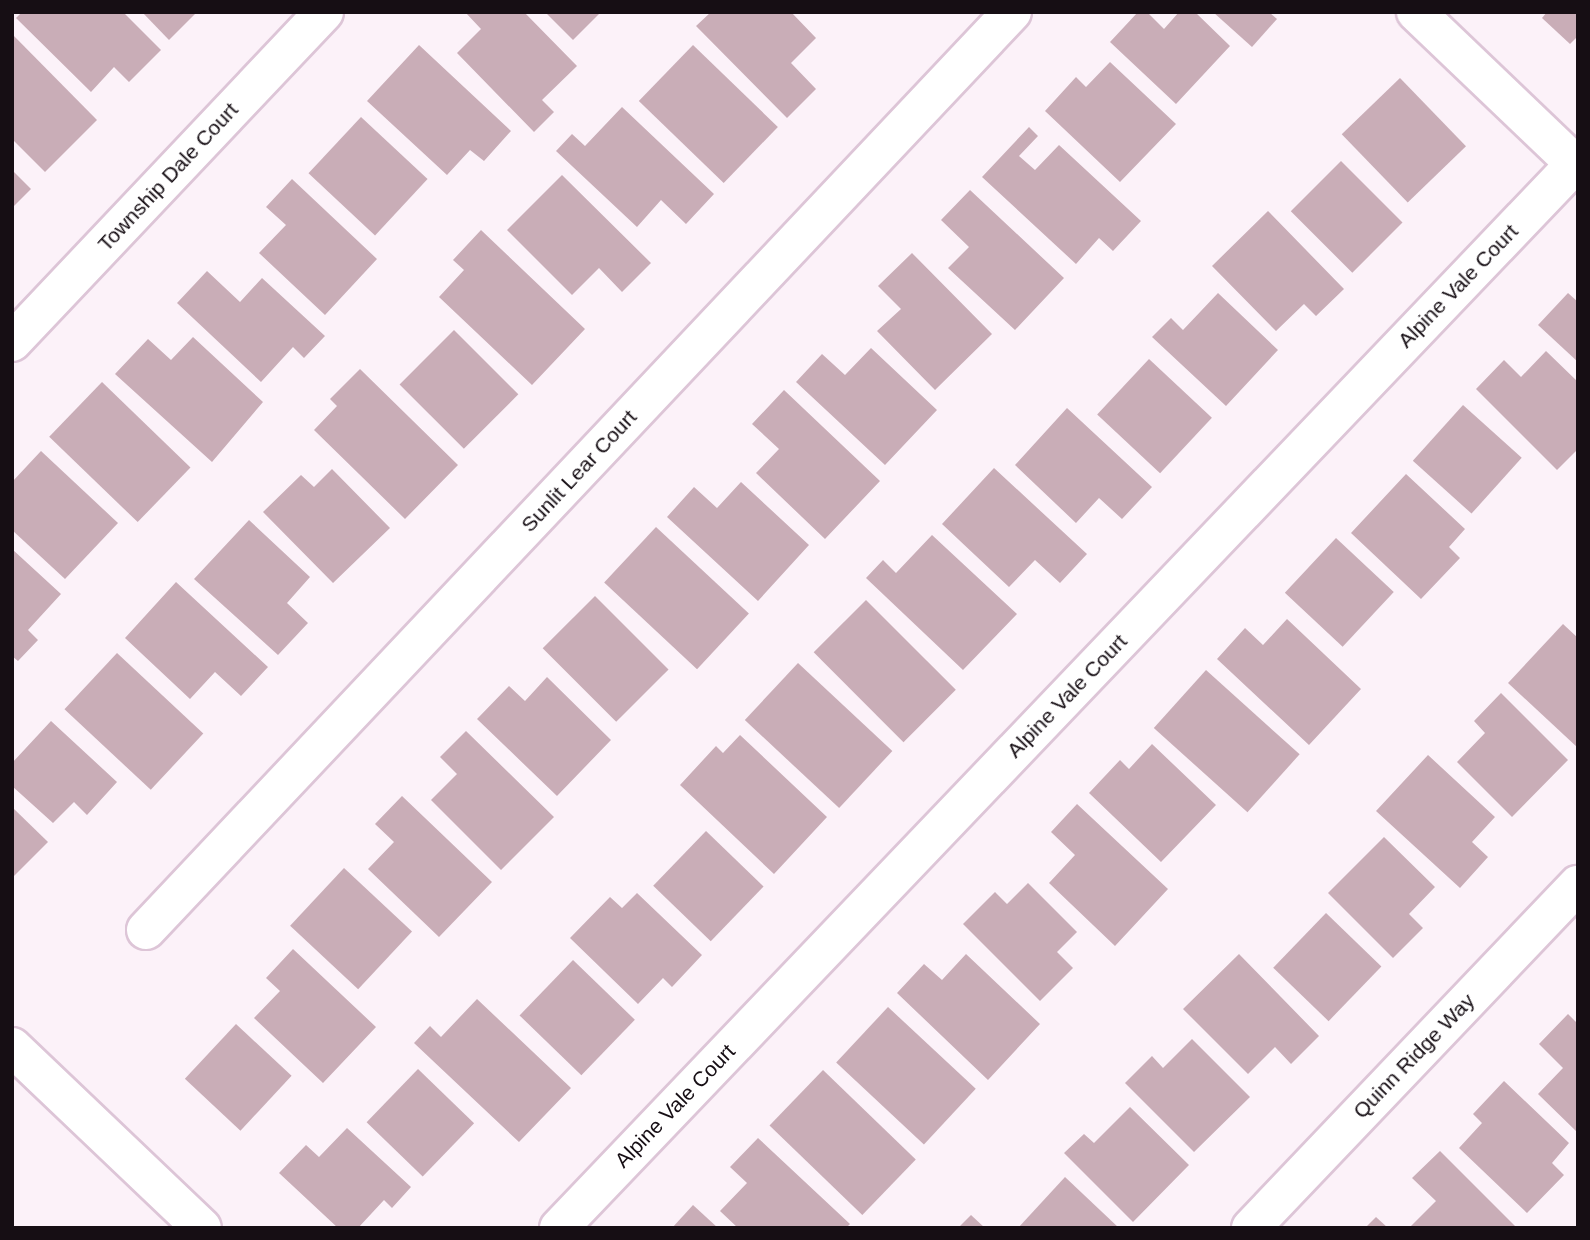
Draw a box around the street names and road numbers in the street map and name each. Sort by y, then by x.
street label: Township Dale Court [93,98,243,256]
street label: Alpine Vale Court [1393,219,1523,353]
street label: Sunlit Lear Court [516,405,642,537]
street label: Alpine Vale Court [1002,629,1132,763]
street label: Quinn Ridge Way [1348,988,1480,1124]
street label: Alpine Vale Court [610,1039,740,1173]

